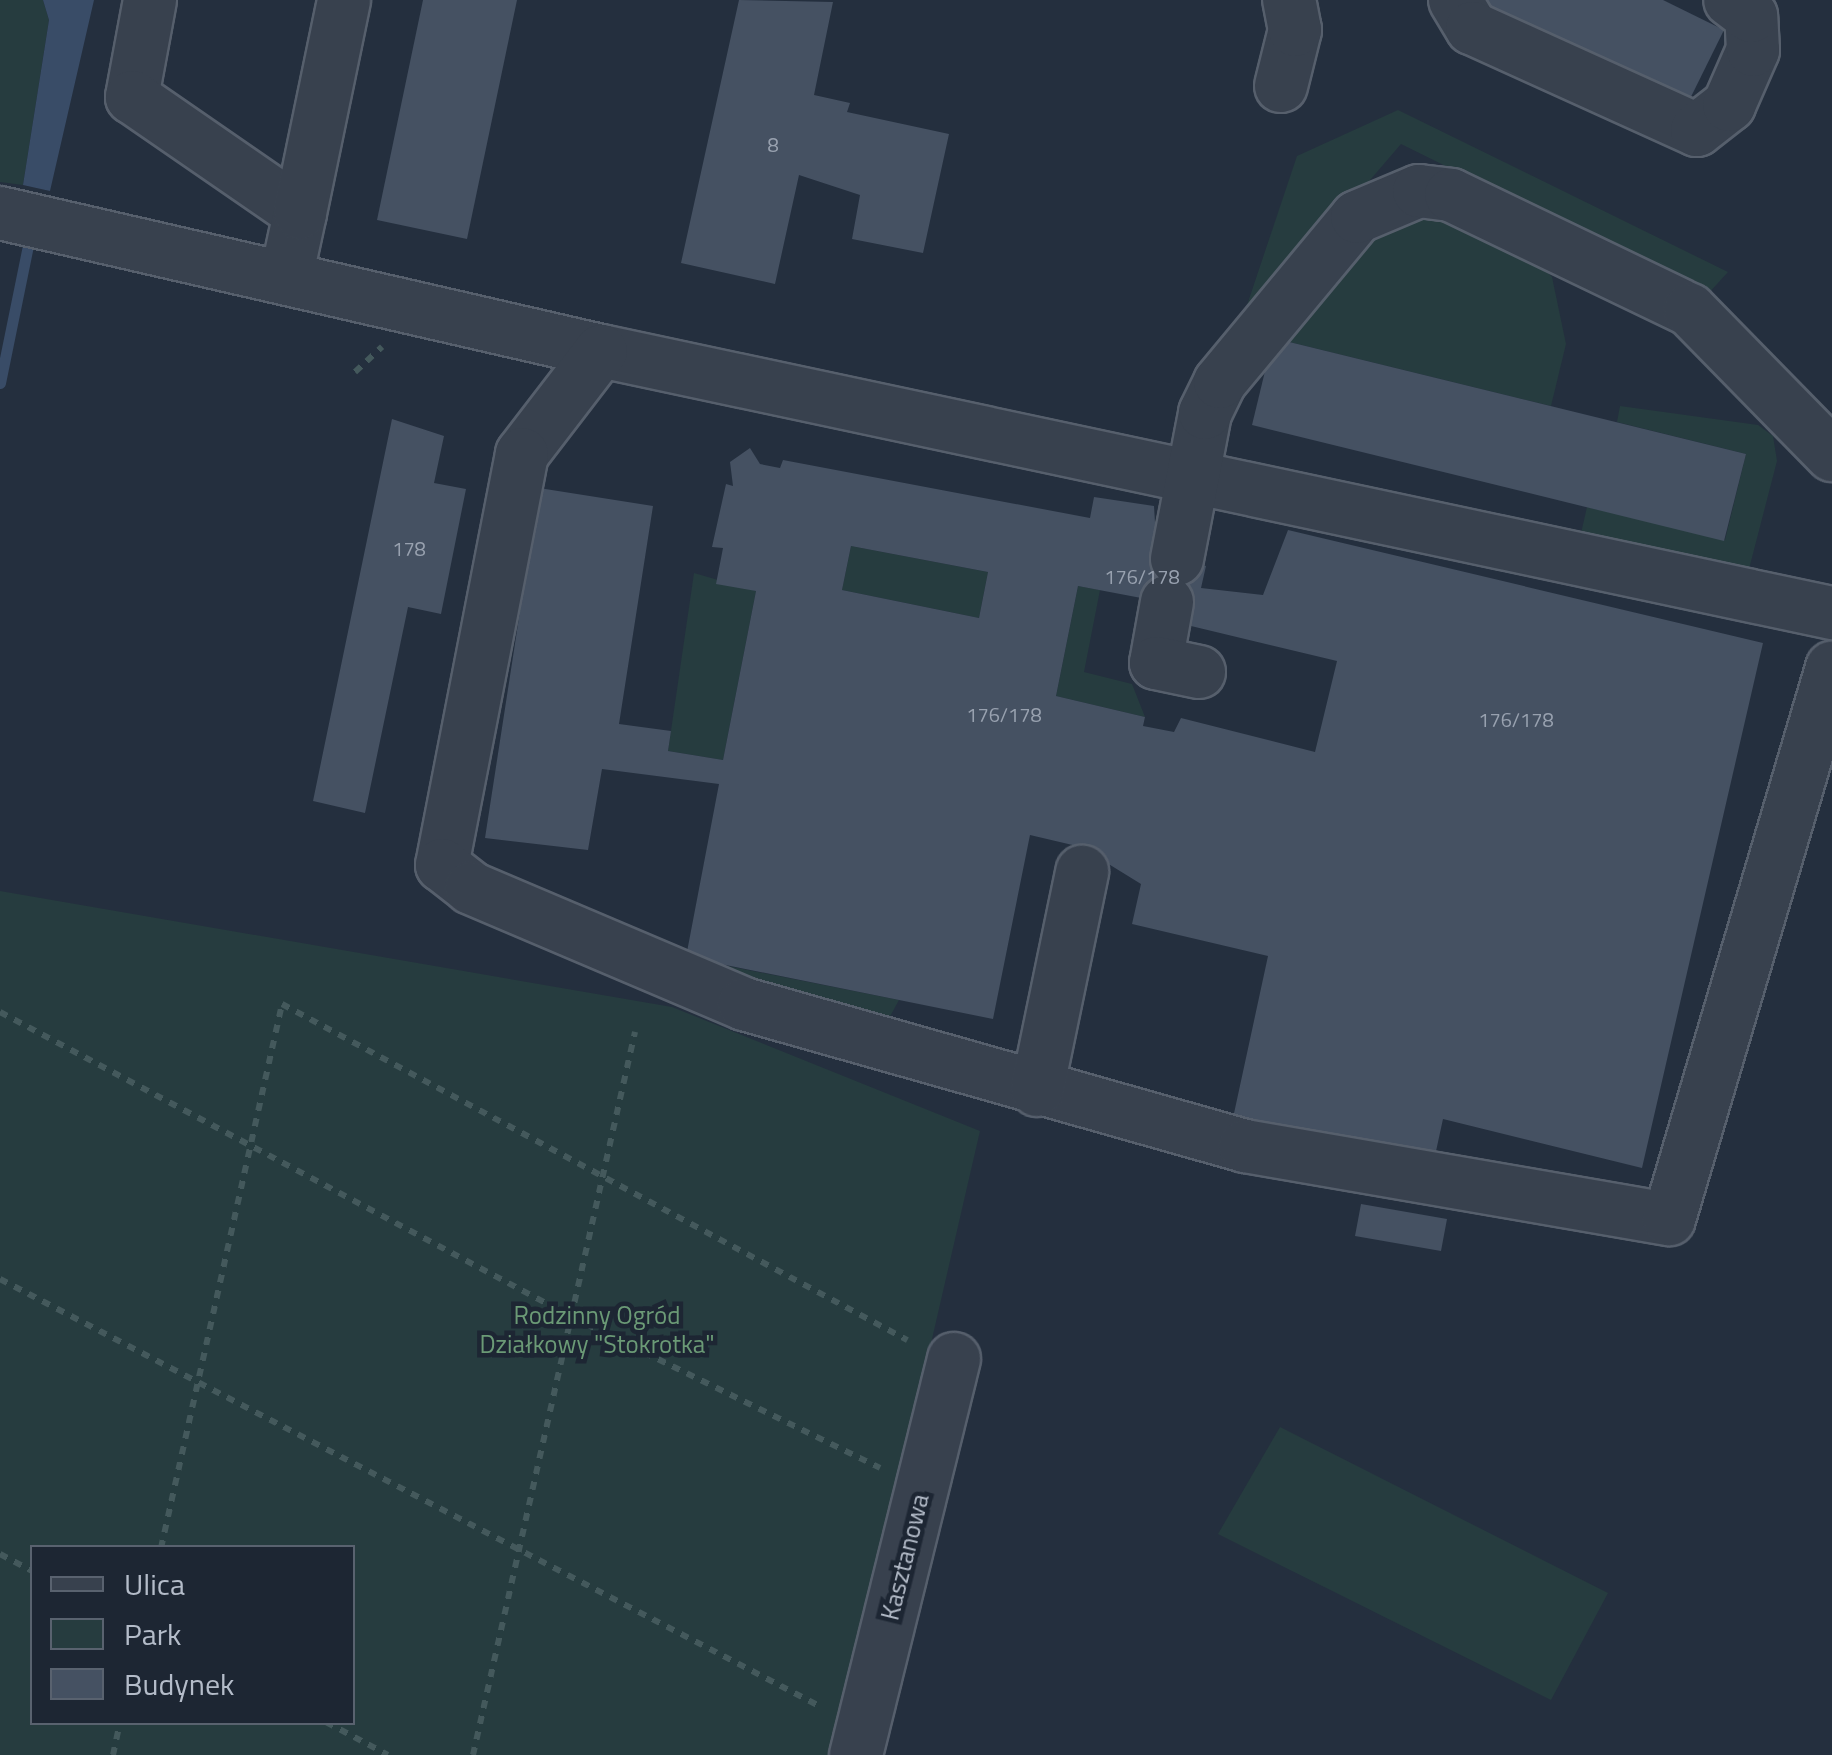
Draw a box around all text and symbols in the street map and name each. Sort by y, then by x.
house number: 8 [767,132,779,156]
house number: 178 [392,536,426,560]
house number: 176/178 [1104,564,1180,588]
house number: 176/178 [966,702,1042,726]
house number: 176/178 [1478,707,1554,731]
park label: Rodzinny Ogród Działkowy "Stokrotka" [479,1301,715,1360]
street label: Kasztanowa [875,1491,935,1623]
legend [30,1545,355,1725]
text: Ulica [124,1561,185,1607]
text: Park [124,1611,181,1657]
text: Budynek [124,1661,234,1707]

